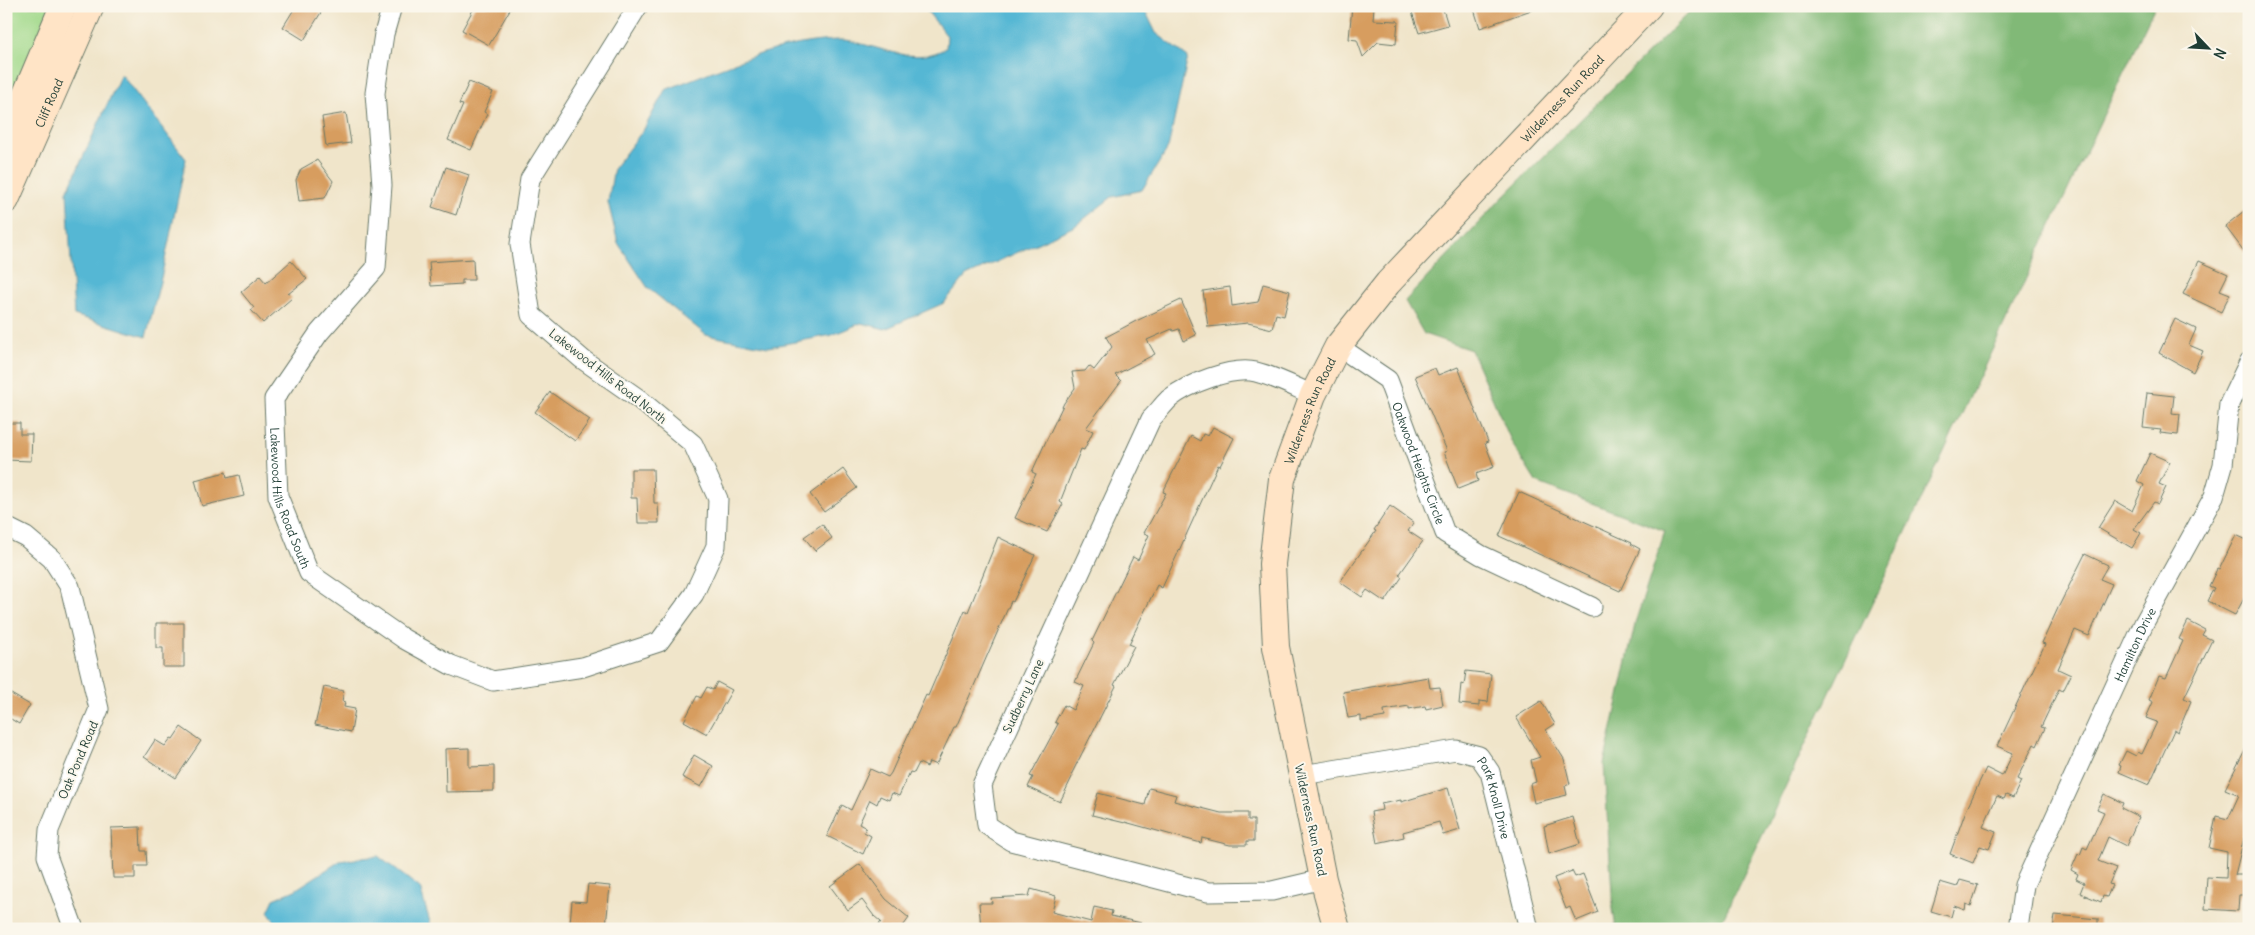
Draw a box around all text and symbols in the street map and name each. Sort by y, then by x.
north arrow [2182,22,2232,72]
text: N [2210,45,2230,62]
street label: Wilderness Run Road [1517,52,1607,145]
street label: Cliff Road [31,76,66,130]
street label: Lakewood Hills Road North [546,325,670,427]
street label: Wilderness Run Road [1281,355,1338,466]
street label: Oakwood Heights Circle [1389,400,1449,526]
street label: Lakewood Hills Road South [268,427,314,571]
street label: Hamilton Drive [2111,605,2159,684]
street label: Sudberry Lane [999,657,1047,735]
street label: Oak Pond Road [55,718,101,802]
street label: Park Knoll Drive [1474,754,1514,840]
street label: Wilderness Run Road [1292,763,1330,877]

